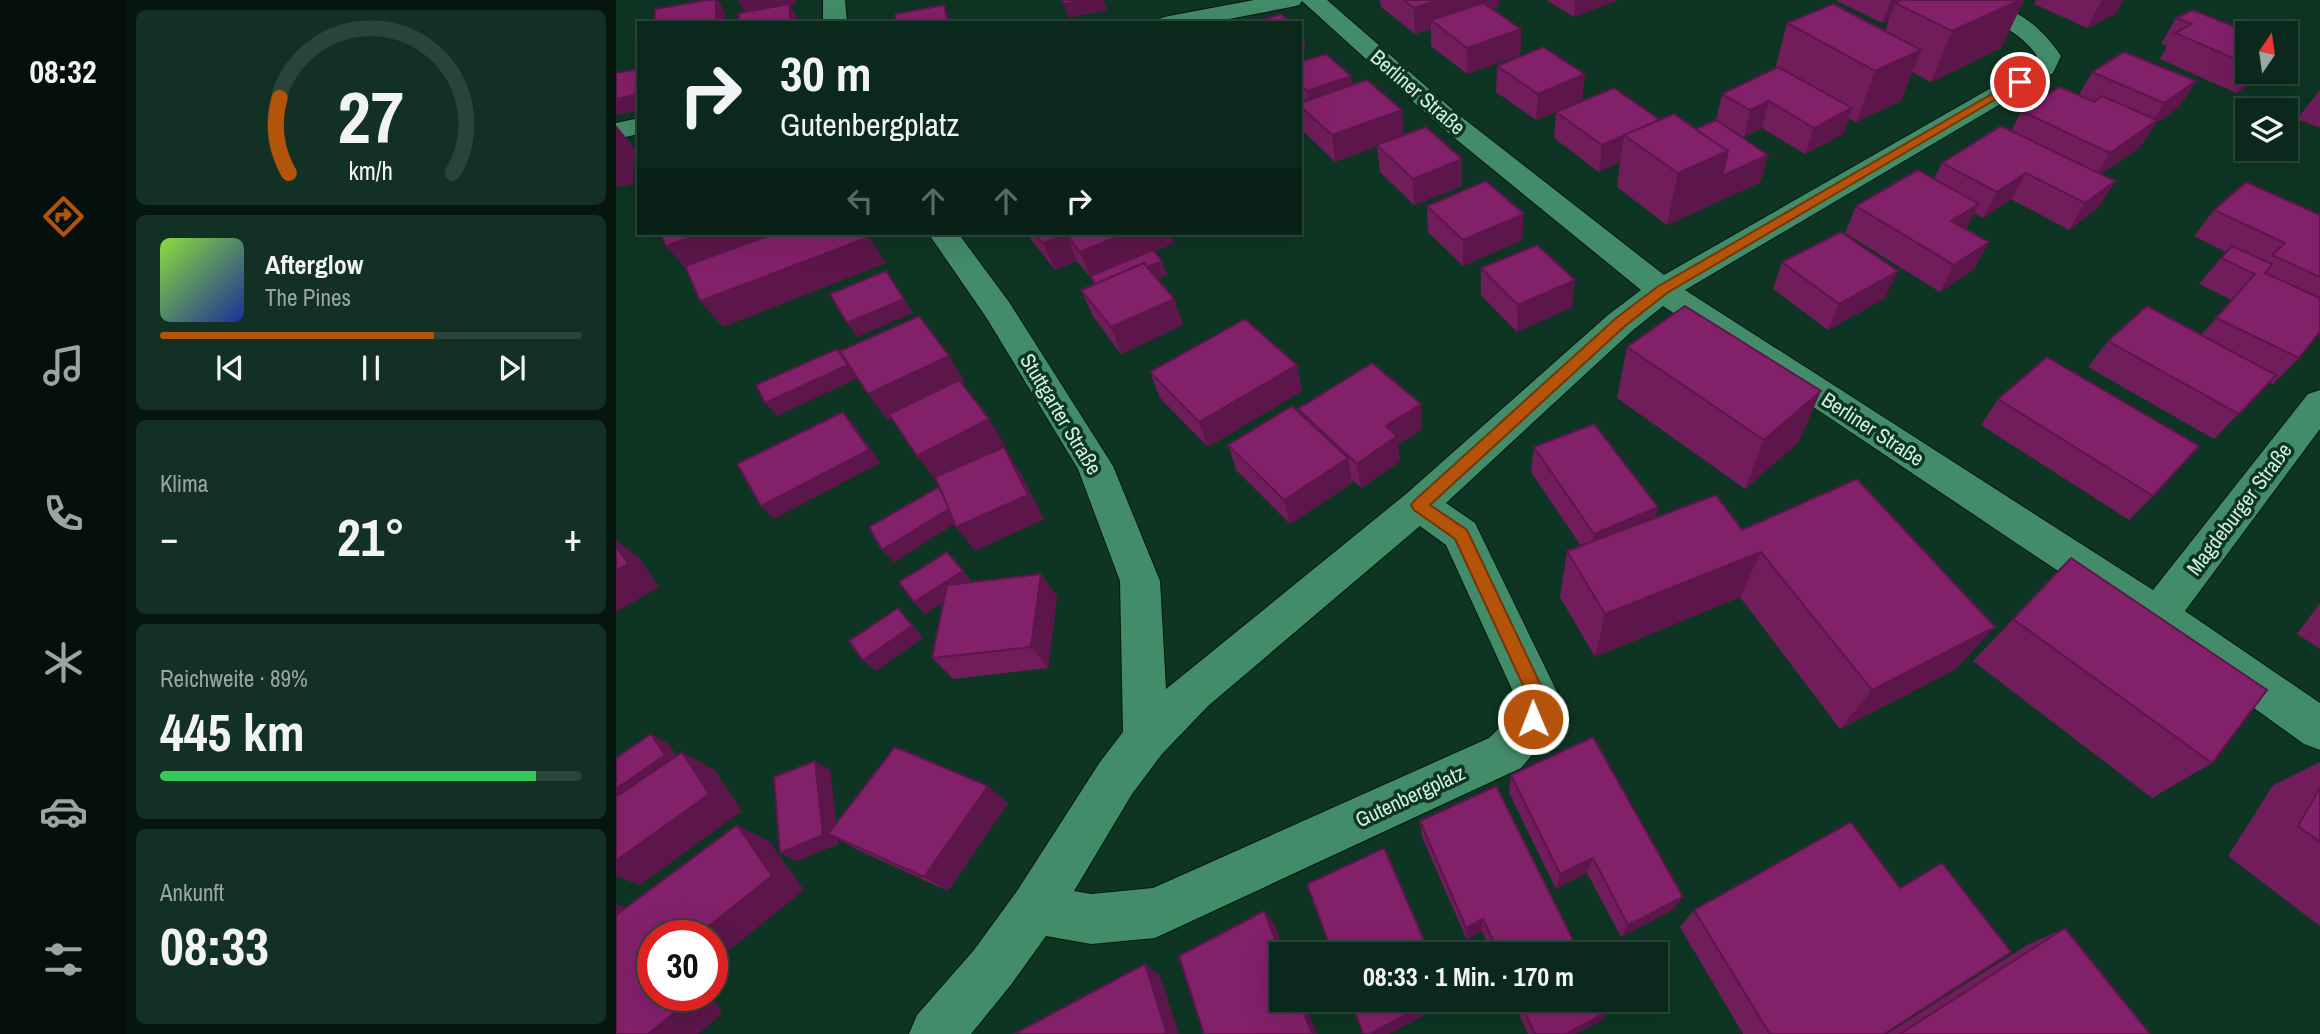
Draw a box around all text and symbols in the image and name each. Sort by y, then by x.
north arrow [2235,21,2298,84]
map controls [2235,21,2298,161]
text: 30 m [780,40,872,106]
street label: Berliner Straße [1364,43,1472,141]
icon: right [665,49,756,140]
text: 08:32 [29,50,97,93]
pin [1990,52,2050,112]
icon: arrive [2001,63,2039,101]
text: 27 [338,69,404,167]
button: layers [2235,98,2298,161]
text: Gutenbergplatz [780,103,959,146]
text: km/h [349,154,393,188]
icon: left [841,182,879,220]
icon: ahead [914,182,952,220]
icon: ahead [987,182,1025,220]
icon: right [1060,182,1098,220]
icon: directions [39,192,88,241]
text: Afterglow [265,247,363,282]
text: The Pines [265,282,351,313]
icon: music [39,341,88,390]
street label: Stuttgarter Straße [1013,348,1109,480]
icon: previous [211,349,249,387]
icon: pause [352,349,390,387]
icon: next [493,349,531,387]
street label: Berliner Straße [1816,385,1930,473]
street label: Magdeburger Straße [2180,437,2298,581]
text: Klima [160,468,208,499]
icon: phone [39,489,88,538]
text: 21° [337,502,405,572]
text: − [160,512,178,563]
text: + [564,512,582,563]
icon: climate [39,638,88,687]
text: Reichweite · 89% [160,663,308,694]
position arrow [1496,682,1570,756]
text: 445 km [160,697,305,767]
street label: Gutenbergplatz [1351,758,1470,834]
icon: car [39,787,88,836]
text: Ankunft [160,877,224,908]
text: 08:33 [160,911,269,981]
speed limit sign: 30 [637,920,728,1011]
icon: filters [39,935,88,984]
text: 08:33 · 1 Min. · 170 m [1363,959,1574,994]

